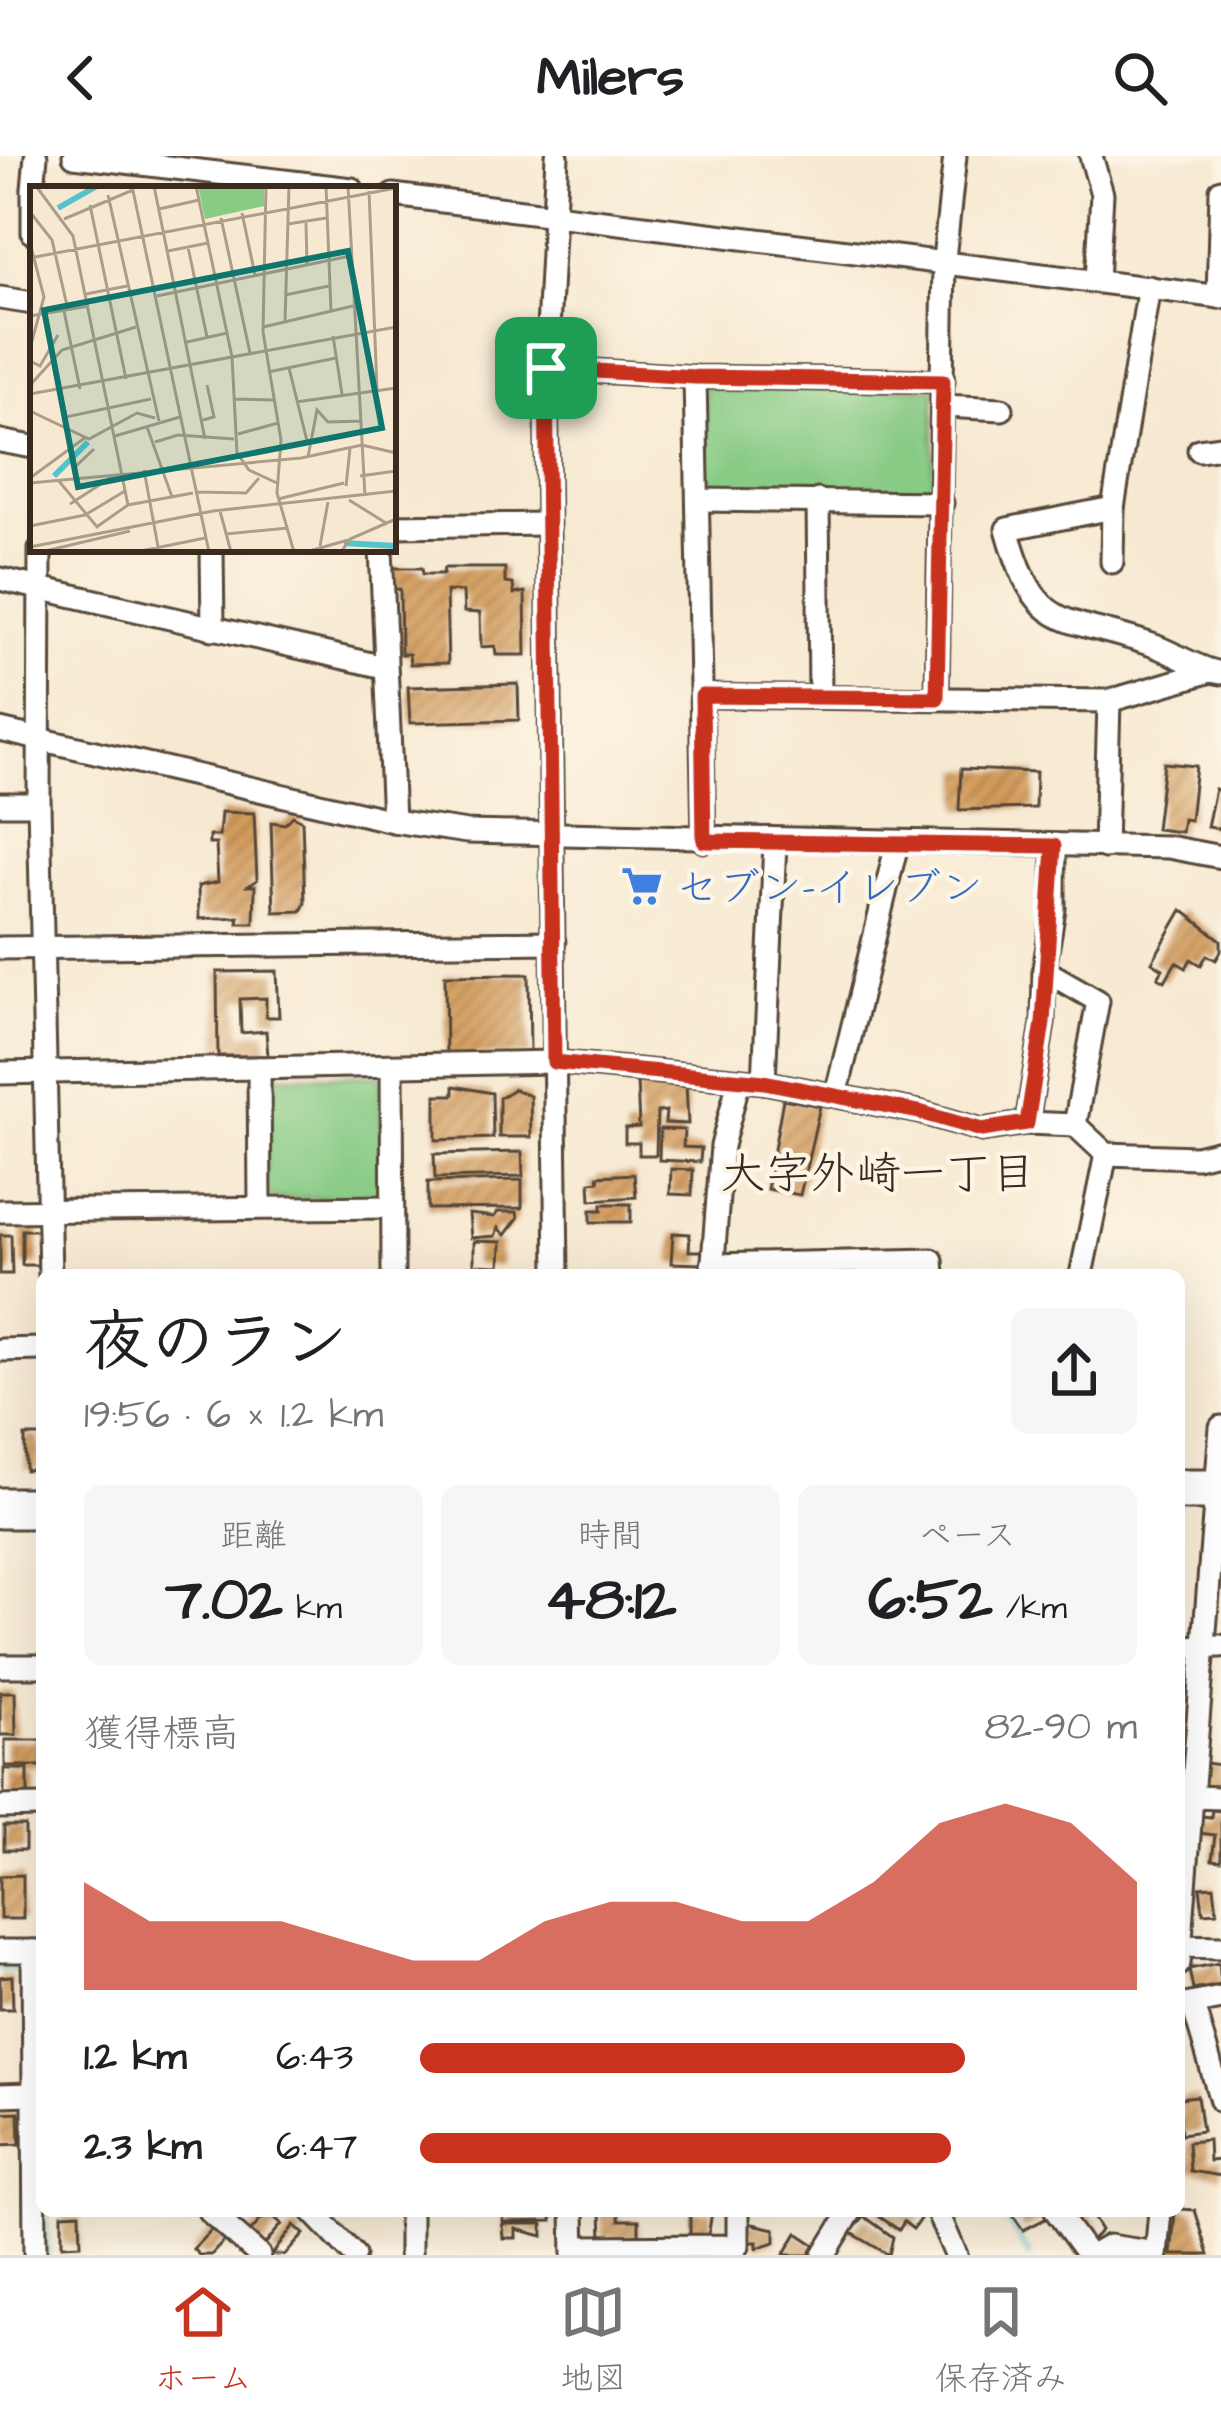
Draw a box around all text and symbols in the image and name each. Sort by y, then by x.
text: Milers [537,41,684,116]
icon: back [48,45,114,111]
icon: search [1107,45,1173,111]
inset map [30,186,396,552]
pin [495,317,597,419]
icon: arrive [513,335,579,401]
place label: セブン-イレブン [676,860,983,918]
supermarket icon: セブン-イレブン [619,863,665,909]
district label: 大字外崎一丁目 [720,1144,1036,1206]
text: 夜のラン [84,1298,348,1390]
button: share [1011,1308,1137,1434]
text: 19:56 · 6 × 1.2 km [84,1389,383,1443]
text: 距離 [221,1513,287,1559]
text: 時間 [578,1513,644,1559]
text: ペース [919,1513,1016,1559]
text: 7.02 [165,1559,283,1642]
text: 48:12 [545,1559,676,1642]
text: 6:52 [868,1559,993,1642]
text: km [283,1585,342,1631]
text: /km [993,1585,1067,1631]
text: 82–90 m [985,1701,1137,1755]
text: 獲得標高 [84,1708,240,1762]
text: 1.2 km [84,2031,187,2085]
text: 6:43 [276,2031,353,2085]
text: 2.3 km [84,2121,202,2175]
text: 6:47 [276,2121,358,2175]
tab: ホーム [154,2279,252,2402]
tab: 地図 [560,2279,626,2402]
tab: 保存済み [935,2279,1067,2402]

